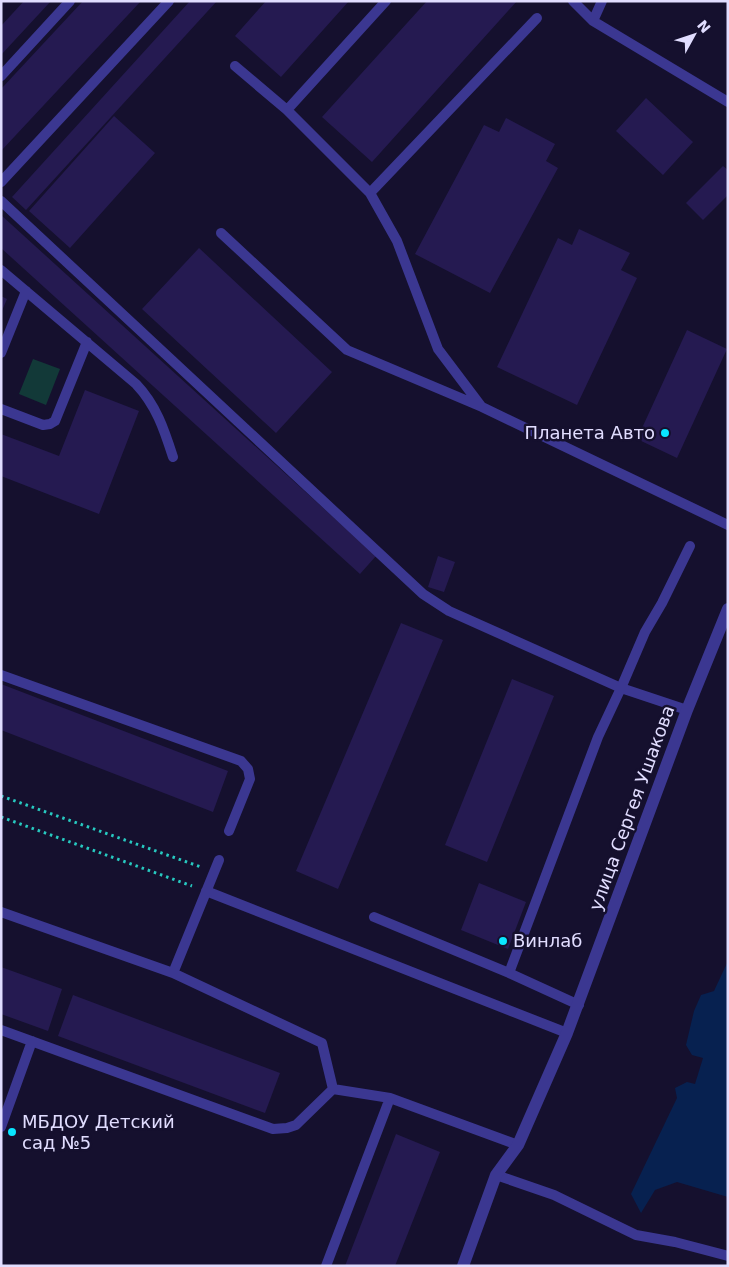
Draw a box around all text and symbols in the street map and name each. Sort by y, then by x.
north arrow [669,10,719,60]
text: N [694,17,714,36]
place label: Планета Авто [524,422,655,443]
marker: Планета Авто [659,427,671,439]
street label: улица Сергея Ушакова [585,702,679,913]
place label: Винлаб [513,930,582,951]
marker: Винлаб [497,935,509,947]
place label: МБДОУ Детский сад №5 [22,1111,175,1153]
marker: МБДОУ Детский сад №5 [6,1126,18,1138]

